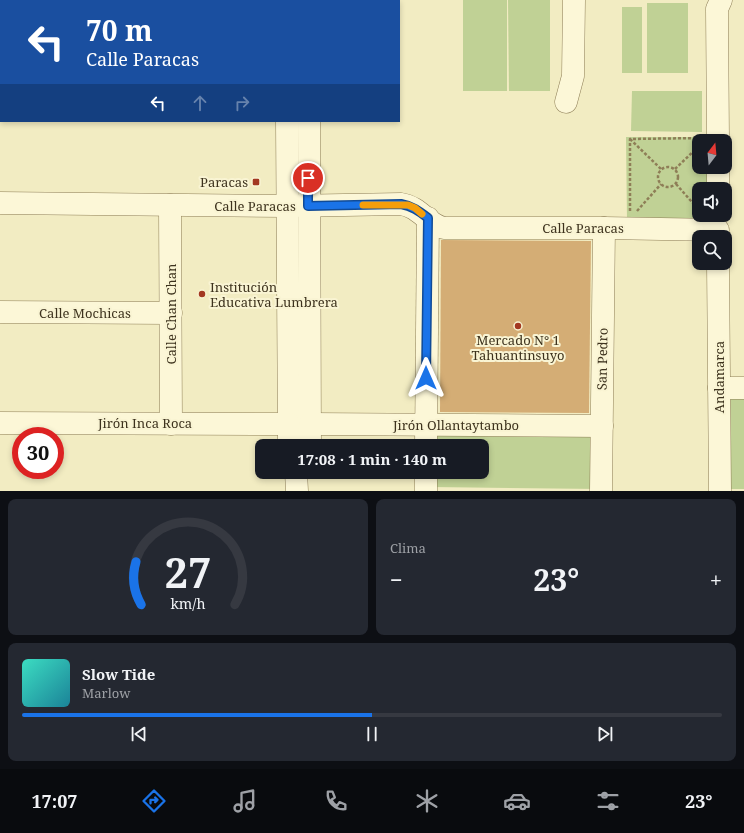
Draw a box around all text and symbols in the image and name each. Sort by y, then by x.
text: 70 m [86,11,153,49]
icon: left [20,16,72,68]
text: Calle Paracas [86,47,199,71]
icon: left [147,92,169,114]
icon: ahead [189,92,211,114]
icon: right [231,92,253,114]
north arrow [692,134,732,174]
map controls [692,134,732,270]
pin [291,161,325,195]
icon: arrive [297,167,319,189]
place label: Paracas [200,173,248,191]
marker: Paracas [251,177,261,187]
button: sound [692,182,732,222]
street label: Calle Paracas [214,197,296,215]
street label: Calle Paracas [542,219,624,237]
button: search [692,230,732,270]
street label: Calle Chan Chan [162,263,180,364]
place label: Institución Educativa Lumbrera [210,278,338,311]
marker: Institución Educativa Lumbrera [197,289,207,299]
street label: Calle Mochicas [39,304,131,322]
marker: Mercado N° 1 Tahuantinsuyo [513,321,523,331]
street label: San Pedro [592,328,612,390]
place label: Mercado N° 1 Tahuantinsuyo [471,331,565,364]
street label: Andamarca [710,341,728,413]
position arrow [405,357,447,399]
street label: Jirón Inca Roca [97,414,192,432]
street label: Jirón Ollantaytambo [392,416,519,434]
speed limit sign: 30 [12,427,64,479]
text: 17:08 · 1 min · 140 m [297,449,447,469]
text: Clima [390,539,426,557]
text: 27 [164,544,212,600]
text: 23° [533,559,579,600]
text: − [390,564,403,594]
text: + [710,564,722,594]
text: km/h [170,594,206,613]
text: Slow Tide [82,664,155,684]
text: Marlow [82,684,130,702]
icon: previous [128,723,150,745]
icon: pause [361,723,383,745]
icon: next [594,723,616,745]
icon: directions [140,787,168,815]
icon: music [231,787,259,815]
icon: phone [322,787,350,815]
icon: climate [413,787,441,815]
icon: car [503,787,531,815]
icon: filters [594,787,622,815]
text: 17:07 [31,789,78,813]
text: 23° [685,789,713,813]

